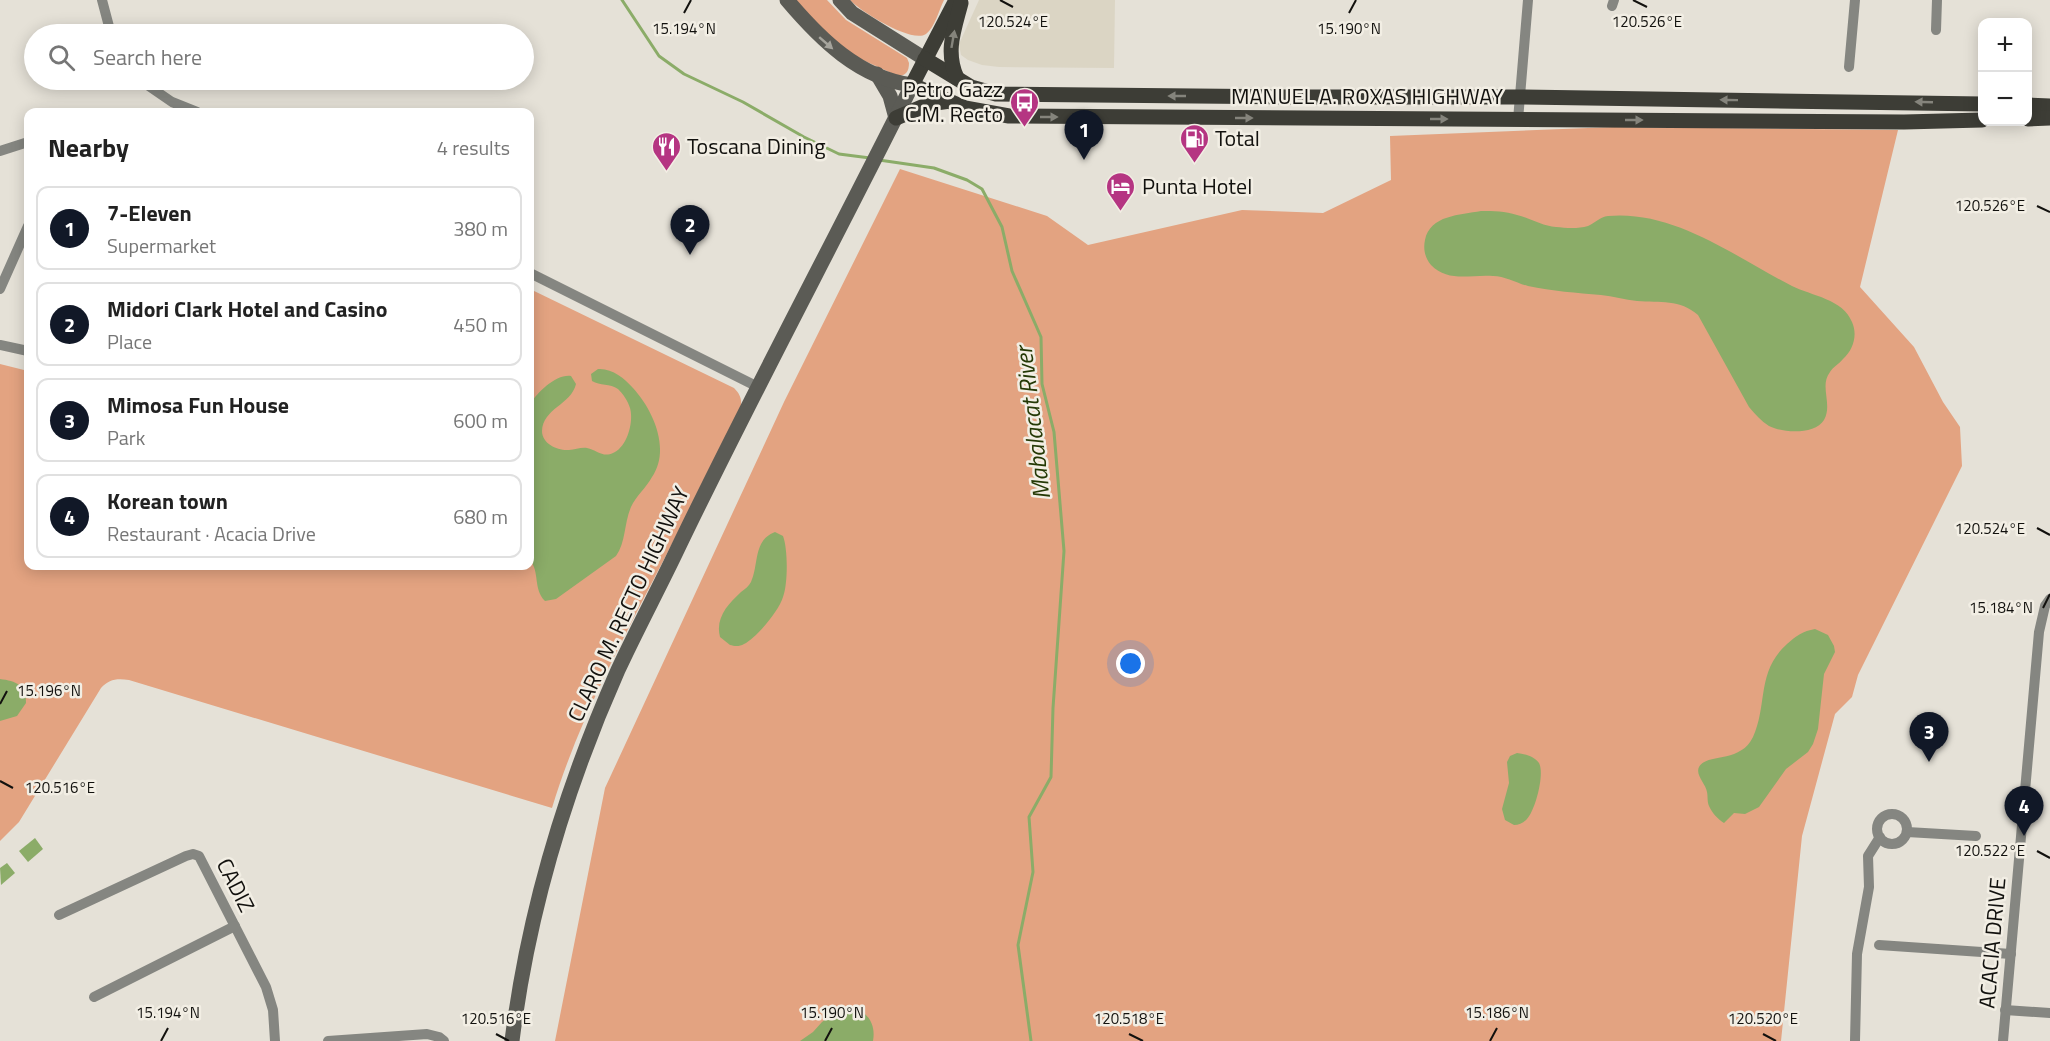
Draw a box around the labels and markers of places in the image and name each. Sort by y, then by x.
place label: Petro Gazz C.M. Recto [903,72,1003,131]
bus stop icon: Petro Gazz C.M. Recto [1008,86,1040,128]
pin: 1 [1064,110,1104,160]
place label: Total [1215,121,1260,155]
fuel station icon: Total [1178,122,1210,164]
place label: Toscana Dining [687,129,825,163]
restaurant icon: Toscana Dining [650,130,682,172]
place label: Punta Hotel [1142,169,1252,203]
hotel icon: Punta Hotel [1105,170,1137,212]
pin: 2 [670,206,710,255]
pin: 3 [1910,712,1948,762]
pin: 4 [2004,786,2044,836]

